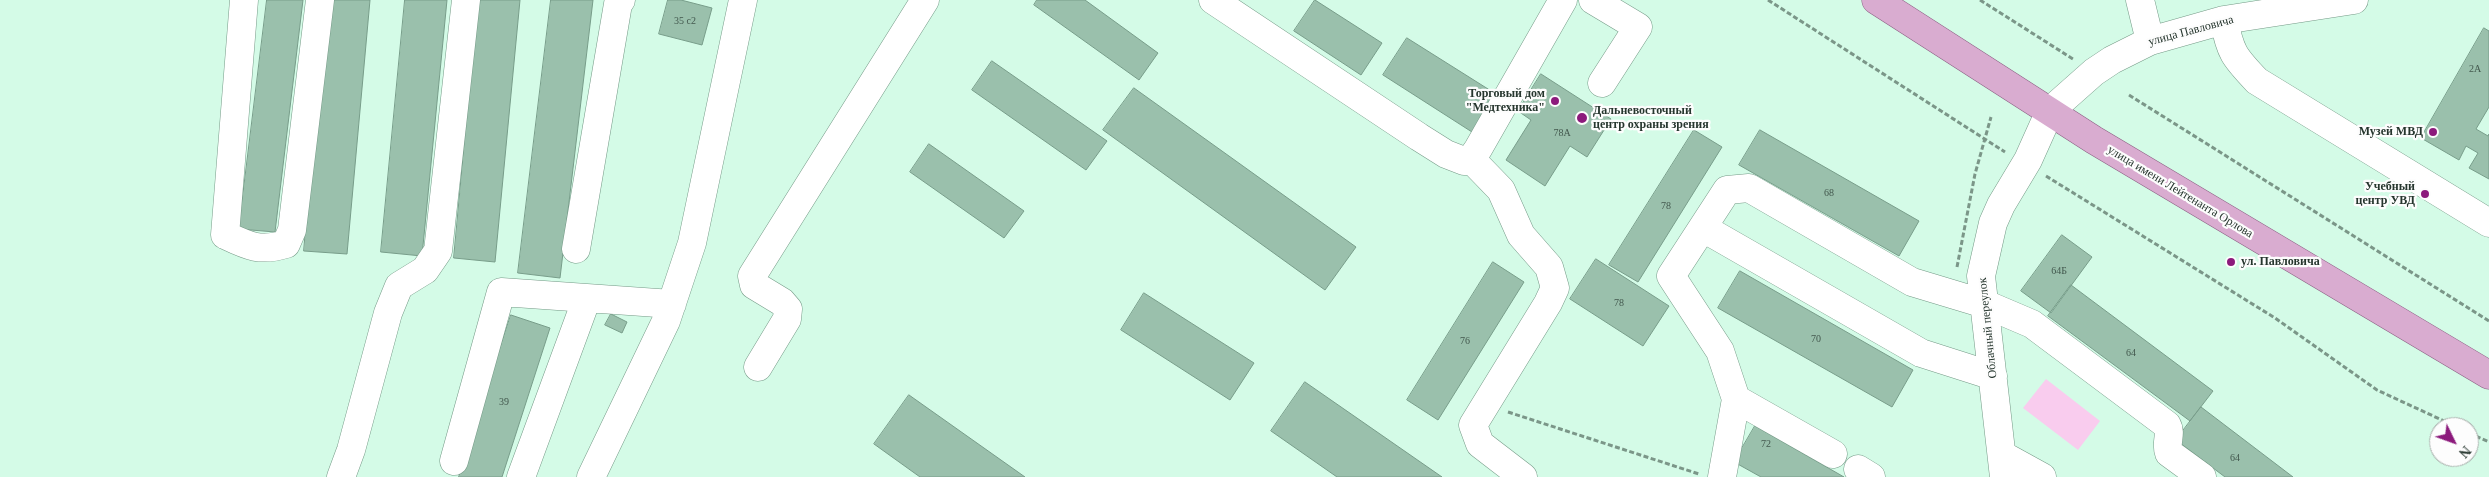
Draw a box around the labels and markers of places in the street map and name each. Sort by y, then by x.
place label: Торговый дом "Медтехника" [1466,87,1545,115]
marker: Торговый дом "Медтехника" [1549,95,1561,107]
place label: Дальневосточный центр охраны зрения [1593,104,1709,132]
marker: Дальневосточный центр охраны зрения [1575,111,1589,125]
place label: Музей МВД [2359,125,2423,139]
marker: Музей МВД [2427,126,2439,138]
place label: Учебный центр УВД [2356,180,2415,208]
marker: Учебный центр УВД [2419,188,2431,200]
place label: ул. Павловича [2241,255,2320,269]
marker: ул. Павловича [2225,256,2237,268]

